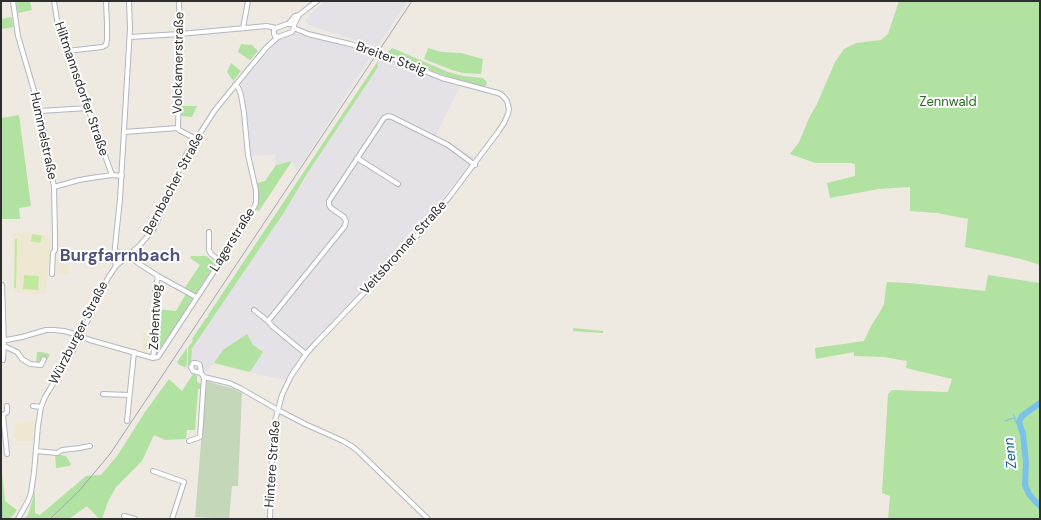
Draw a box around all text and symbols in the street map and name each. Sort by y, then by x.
street label: Volckamerstraße [170,12,188,114]
street label: Hiltmannsdorfer Straße [51,20,111,158]
street label: Breiter Steig [354,39,428,79]
street label: Hummelstraße [26,91,60,181]
park label: Zennwald [919,95,977,111]
street label: Bernbacher Straße [140,130,208,238]
street label: Veitsbronner Straße [358,198,450,298]
street label: Lagerstraße [207,205,259,275]
district label: Burgfarrnbach [60,247,180,267]
street label: Würzburger Straße [46,279,112,387]
street label: Zehentweg [146,284,166,350]
street label: Hintere Straße [262,420,284,508]
water label: Zenn [1001,436,1021,470]

